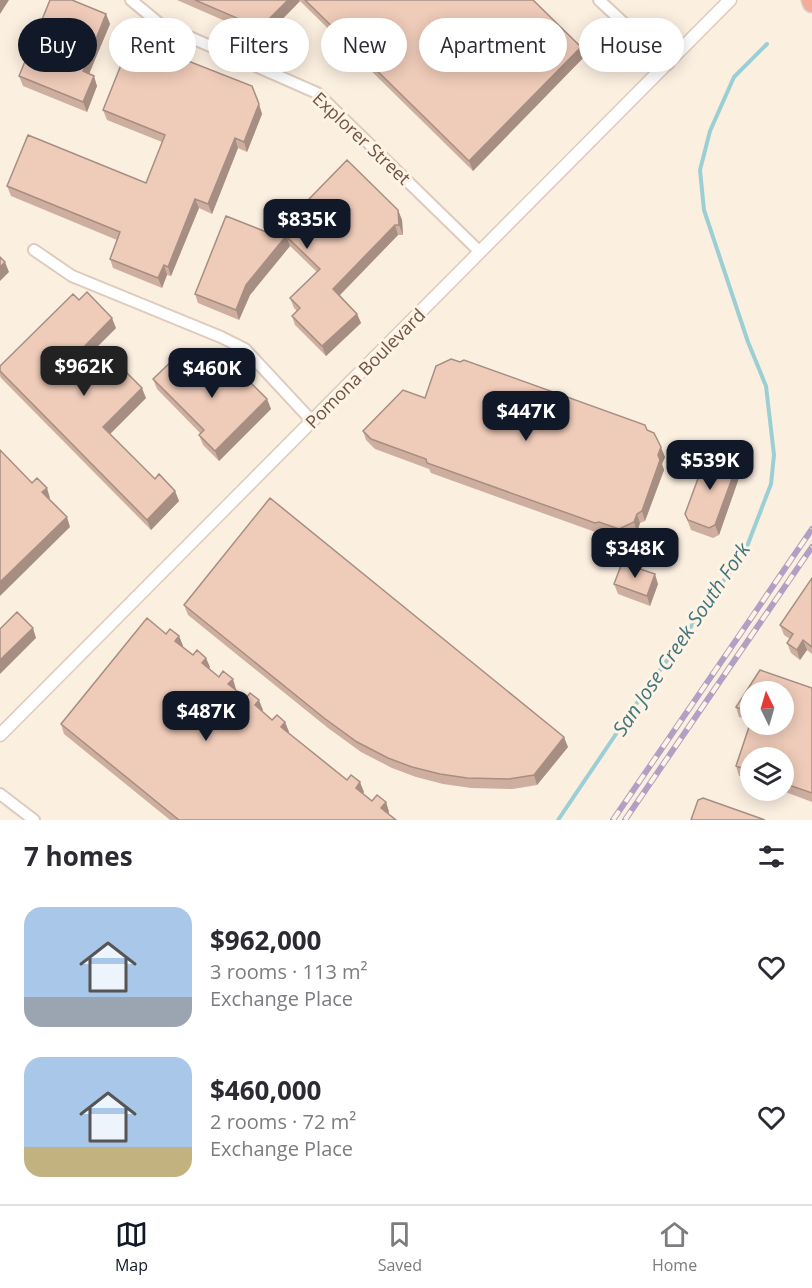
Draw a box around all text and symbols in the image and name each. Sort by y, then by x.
chip: Buy [18,18,97,72]
chip: Rent [109,18,196,72]
chip: Filters [208,18,309,72]
chip: New [321,18,407,72]
chip: Apartment [419,18,567,72]
chip: House [579,18,684,72]
street label: Explorer Street [308,86,416,190]
pin: $835K [265,199,349,250]
text: $835K [277,205,337,232]
street label: Pomona Boulevard [300,303,430,433]
pin: $962K [42,346,126,397]
pin: $460K [170,348,254,399]
text: $962K [54,352,114,379]
text: $460K [182,354,242,381]
pin: $447K [484,391,568,442]
text: $447K [496,397,556,424]
pin: $539K [668,440,752,491]
text: $539K [680,446,740,473]
pin: $348K [593,528,677,579]
text: $348K [605,534,665,561]
water label: San Jose Creek South Fork [606,536,757,741]
north arrow [740,681,794,735]
map controls [740,681,794,801]
pin: $487K [164,691,248,742]
text: $487K [176,697,236,724]
button: layers [740,747,794,801]
text: 7 homes [24,838,133,874]
icon: filters [755,840,788,873]
text: $962,000 [210,922,321,958]
icon: home [72,931,144,1003]
icon: heart [755,951,788,984]
text: 3 rooms · 113 m² [210,958,368,985]
text: Exchange Place [210,985,353,1012]
text: $460,000 [210,1072,321,1108]
icon: home [72,1081,144,1153]
icon: heart [755,1101,788,1134]
text: 2 rooms · 72 m² [210,1108,356,1135]
text: Exchange Place [210,1135,353,1162]
tab: Map [115,1218,148,1276]
tab: Saved [378,1218,422,1276]
tab: Home [652,1218,697,1276]

